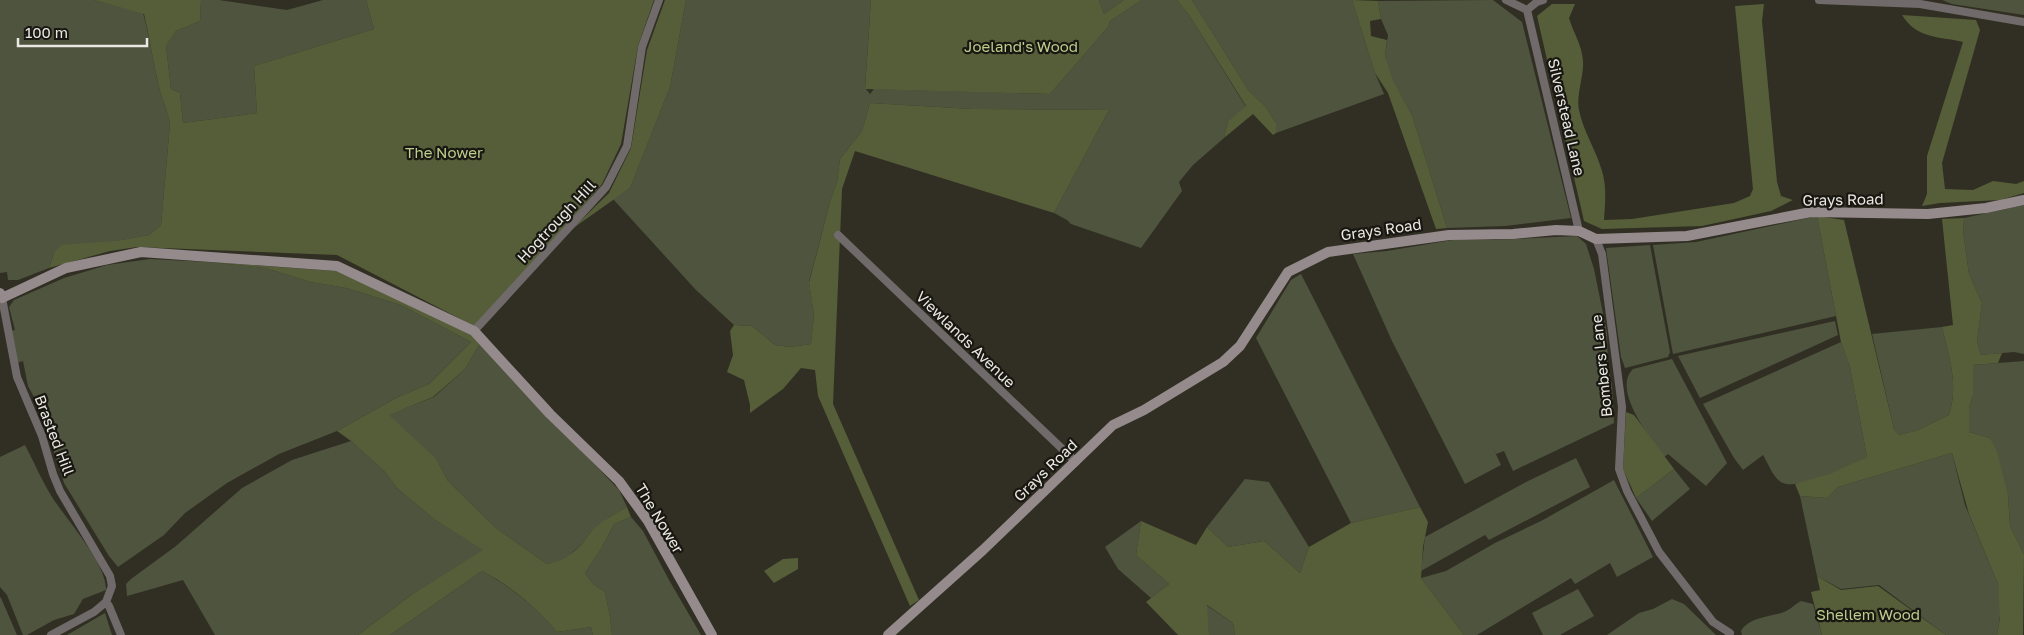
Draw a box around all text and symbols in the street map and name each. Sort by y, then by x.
scale bar [18,15,146,47]
text: 100 m [25,23,68,41]
park label: Joeland's Wood [964,37,1078,55]
street label: Silverstead Lane [1545,57,1589,178]
park label: The Nower [405,143,483,161]
street label: Hogtrough Hill [513,176,599,266]
street label: Grays Road [1802,189,1884,209]
street label: Grays Road [1339,214,1423,244]
street label: Viewlands Avenue [913,287,1020,391]
street label: Bombers Lane [1587,314,1615,418]
street label: Brasted Hill [31,392,79,478]
street label: Grays Road [1010,435,1080,505]
street label: The Nower [632,480,688,556]
park label: Shellem Wood [1816,605,1920,623]

